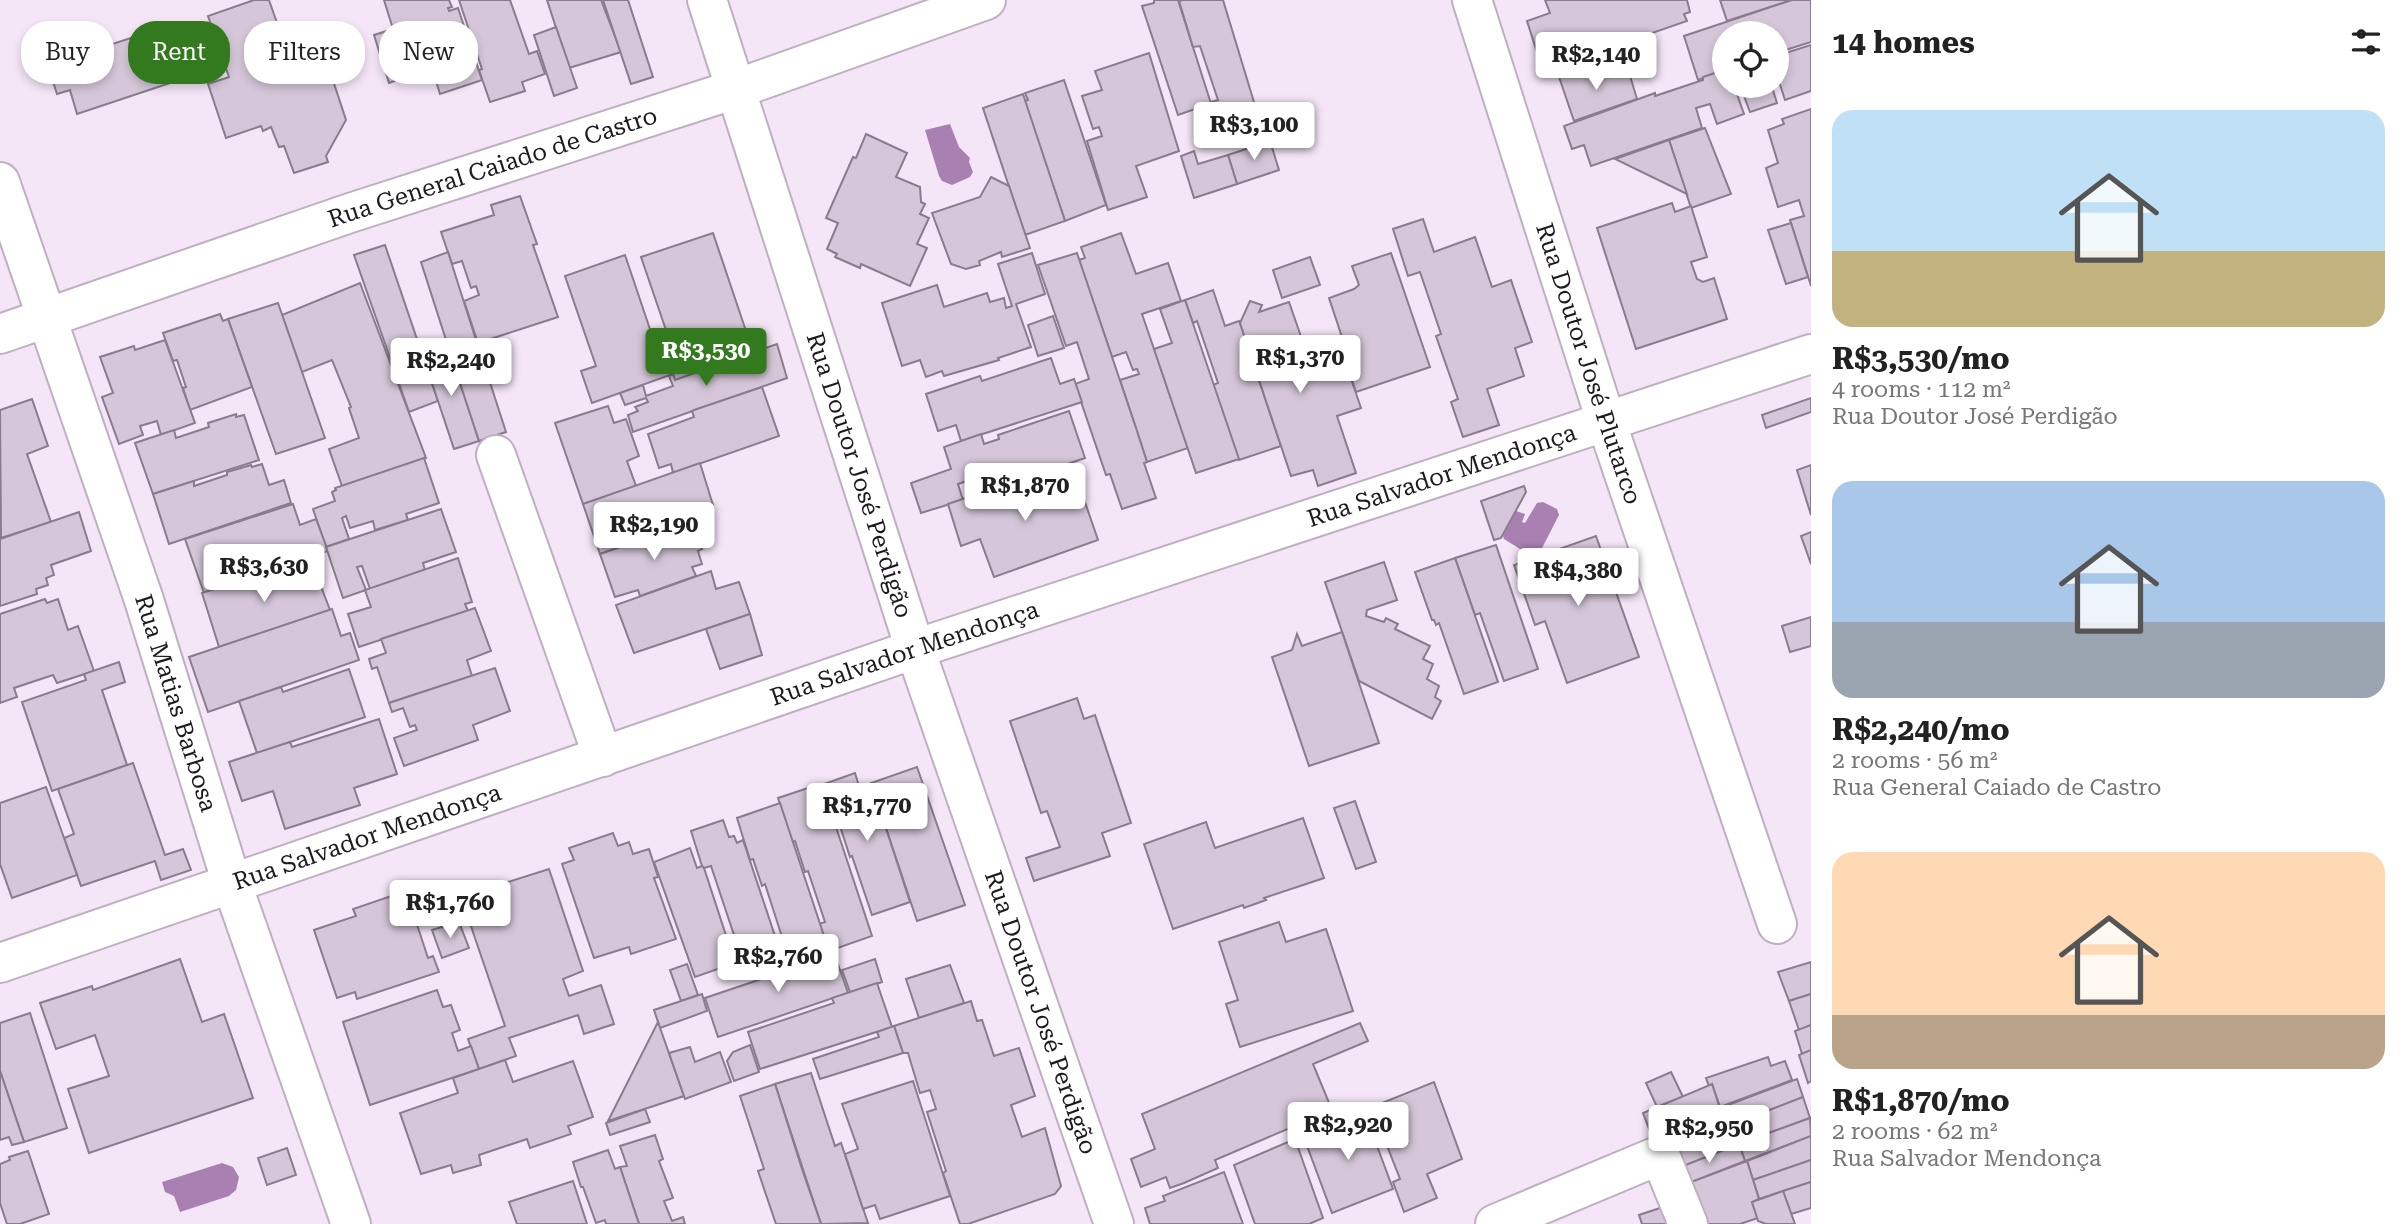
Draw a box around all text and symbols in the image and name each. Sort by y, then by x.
chip: Buy [21,21,114,84]
chip: Rent [128,21,230,84]
chip: Filters [244,21,365,84]
chip: New [379,21,478,84]
map controls [1712,21,1789,98]
button: locate [1712,21,1789,98]
icon: filters [2347,23,2385,61]
text: 14 homes [1832,25,1975,60]
pin: R$2,140 [1531,32,1661,92]
text: R$2,140 [1552,41,1640,68]
street label: Rua General Caiado de Castro [324,101,661,234]
pin: R$3,100 [1189,102,1319,162]
text: R$3,100 [1210,111,1298,138]
icon: home [2046,155,2172,281]
street label: Rua Doutor José Plutarco [1530,220,1647,508]
pin: R$3,530 [641,328,771,388]
street label: Rua Doutor José Perdigão [800,329,918,621]
pin: R$1,370 [1235,336,1365,395]
text: R$3,530 [662,337,750,364]
pin: R$2,240 [386,338,516,398]
text: R$3,530/mo [1832,341,2010,376]
text: R$1,370 [1256,344,1344,371]
text: R$2,240 [407,347,495,374]
text: 4 rooms · 112 m² [1832,376,2010,403]
text: Rua Doutor José Perdigão [1832,403,2118,430]
street label: Rua Salvador Mendonça [1304,418,1580,533]
pin: R$1,870 [960,463,1090,523]
text: R$1,870 [981,472,1069,499]
pin: R$2,190 [589,503,719,562]
text: R$2,190 [610,511,698,538]
icon: home [2046,526,2172,652]
pin: R$3,630 [199,544,329,604]
pin: R$4,380 [1513,548,1643,608]
text: R$3,630 [220,553,308,580]
text: R$4,380 [1534,557,1622,584]
street label: Rua Matias Barbosa [129,591,223,815]
street label: Rua Salvador Mendonça [767,595,1042,712]
text: R$2,240/mo [1832,712,2010,747]
text: 2 rooms · 56 m² [1832,747,1998,774]
text: Rua General Caiado de Castro [1832,774,2161,801]
street label: Rua Salvador Mendonça [229,778,505,896]
pin: R$1,770 [802,784,932,843]
text: R$1,770 [823,792,911,819]
street label: Rua Doutor José Perdigão [979,867,1103,1158]
pin: R$1,760 [385,880,515,940]
text: R$1,760 [406,889,494,916]
icon: home [2046,897,2172,1023]
pin: R$2,760 [713,934,843,994]
text: R$2,760 [734,943,822,970]
text: R$1,870/mo [1832,1083,2010,1118]
pin: R$2,920 [1283,1102,1413,1162]
pin: R$2,950 [1644,1106,1774,1165]
text: R$2,920 [1304,1111,1392,1138]
text: R$2,950 [1665,1114,1753,1141]
text: 2 rooms · 62 m² [1832,1118,1998,1145]
text: Rua Salvador Mendonça [1832,1145,2102,1172]

